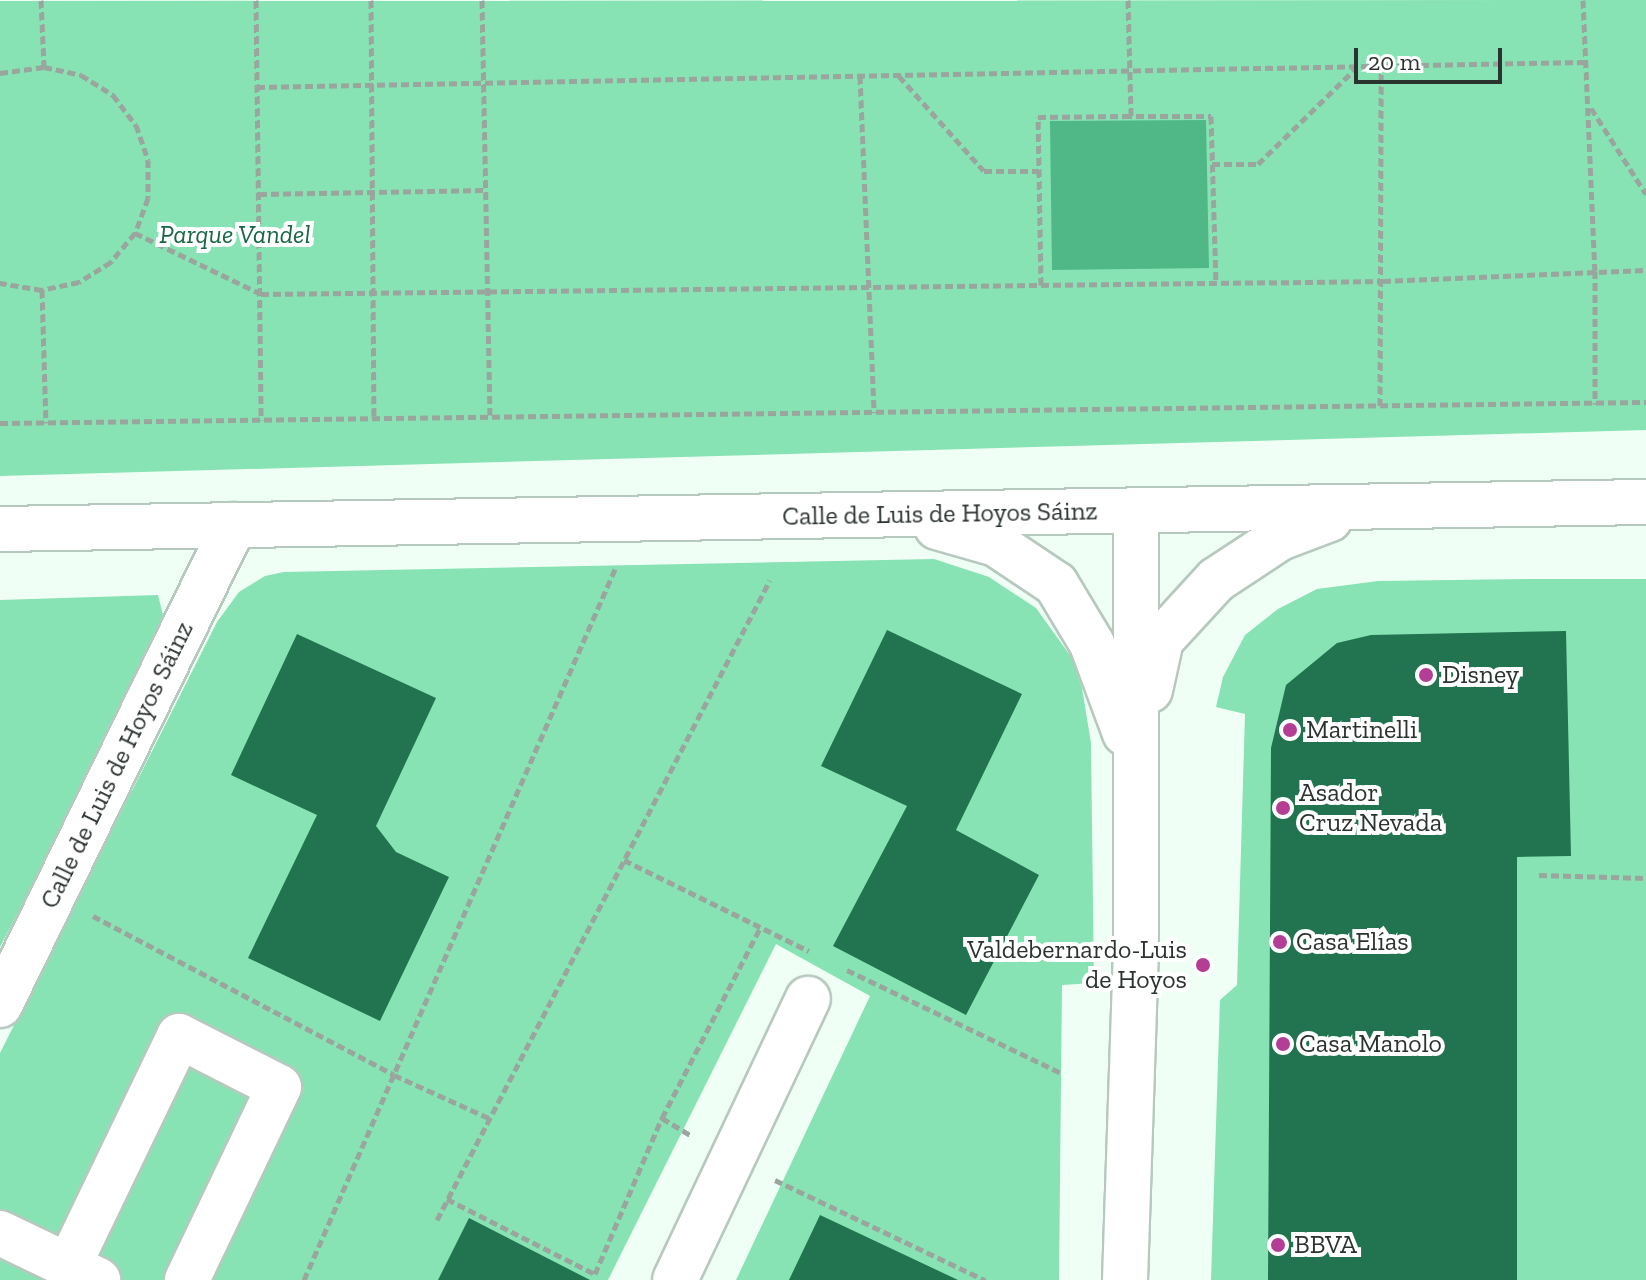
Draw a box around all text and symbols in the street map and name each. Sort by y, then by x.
scale bar [1358,32,1506,82]
text: 20 m [1368,47,1420,76]
park label: Parque Vandel [159,219,311,251]
street label: Calle de Luis de Hoyos Sáinz [782,496,1098,532]
street label: Calle de Luis de Hoyos Sáinz [34,616,200,914]
place label: Disney [1442,659,1519,691]
marker: Disney [1417,666,1435,684]
place label: Martinelli [1306,714,1417,746]
marker: Martinelli [1281,721,1299,739]
place label: Asador Cruz Nevada [1299,777,1442,838]
marker: Asador Cruz Nevada [1274,799,1292,817]
place label: Casa Elías [1296,926,1409,958]
marker: Casa Elías [1271,933,1289,951]
place label: Valdebernardo-Luis de Hoyos [967,934,1187,996]
marker: Valdebernardo-Luis de Hoyos [1194,956,1212,974]
place label: Casa Manolo [1299,1028,1442,1060]
marker: Casa Manolo [1274,1035,1292,1053]
place label: BBVA [1294,1229,1357,1261]
marker: BBVA [1269,1236,1287,1254]

